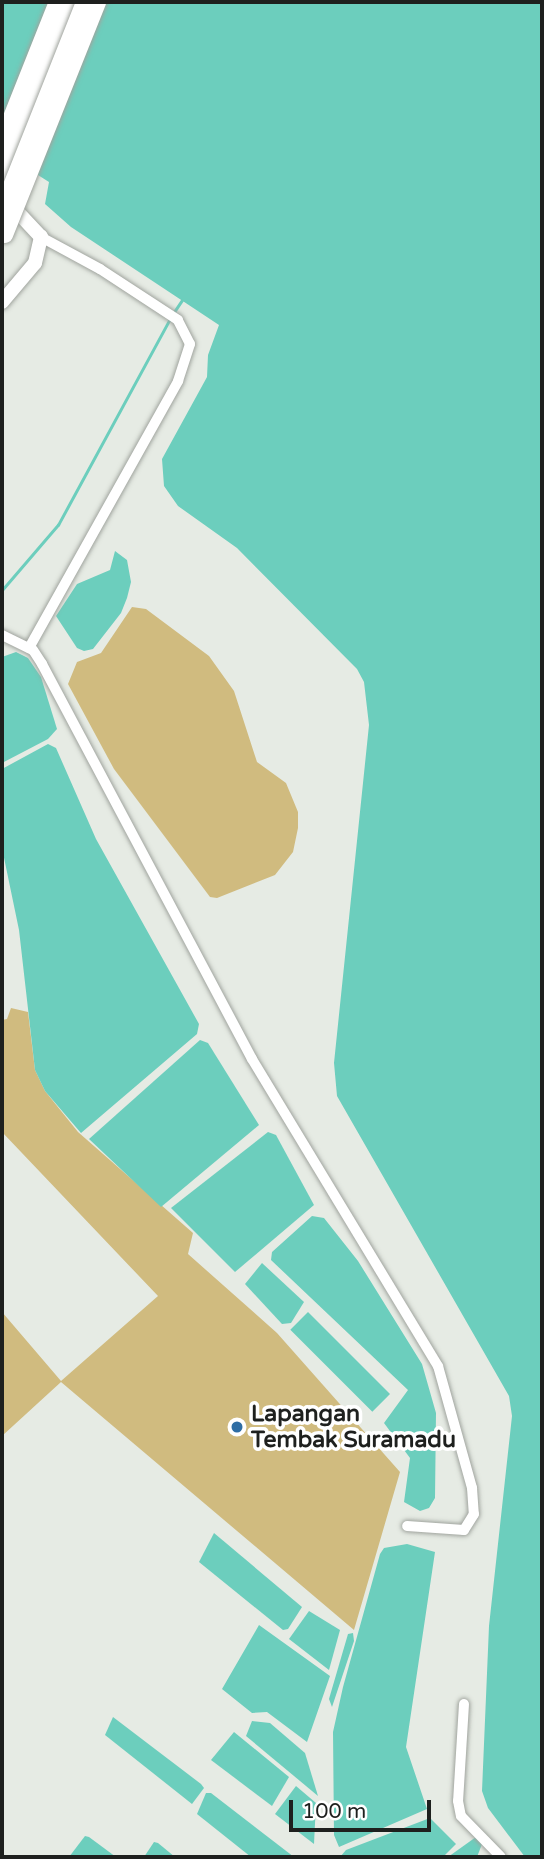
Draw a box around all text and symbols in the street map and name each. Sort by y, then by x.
place label: Lapangan Tembak Suramadu [251,1400,456,1454]
marker: Lapangan Tembak Suramadu [229,1419,245,1435]
scale bar [292,1786,434,1830]
text: 100 m [302,1799,366,1824]

